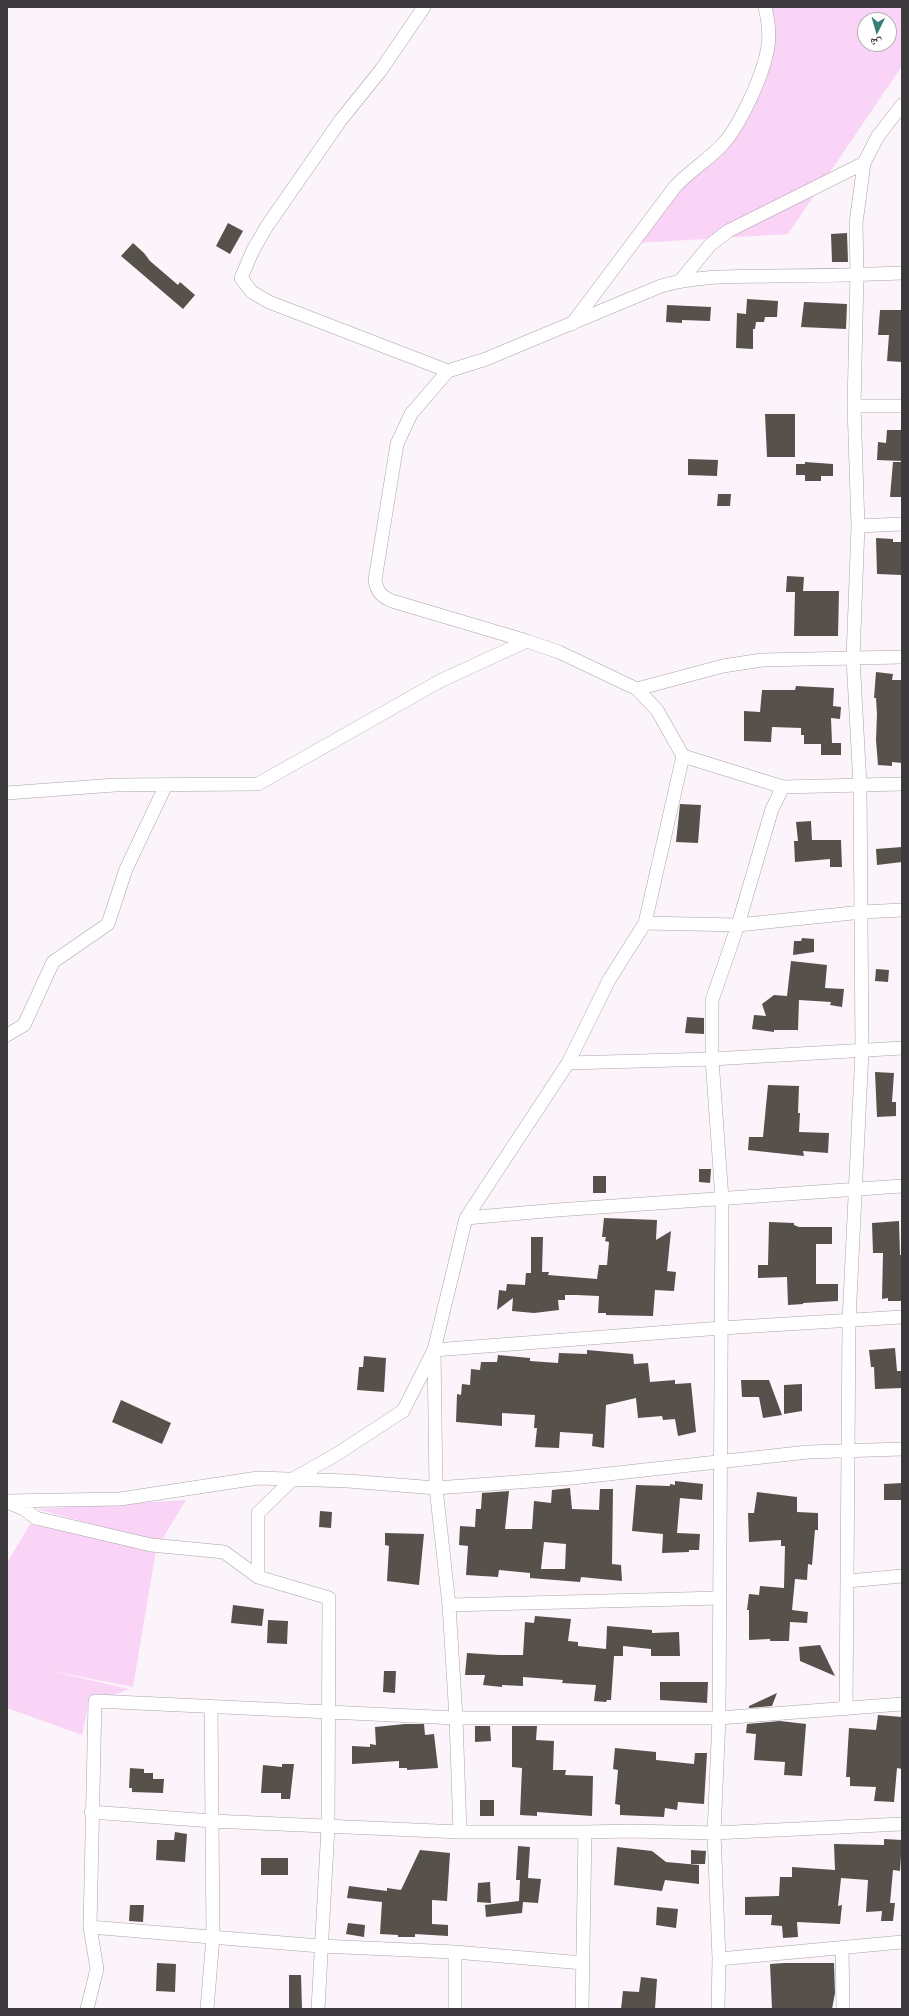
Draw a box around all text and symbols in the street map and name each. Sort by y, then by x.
north arrow [857,12,897,52]
text: ش [870,36,882,50]

